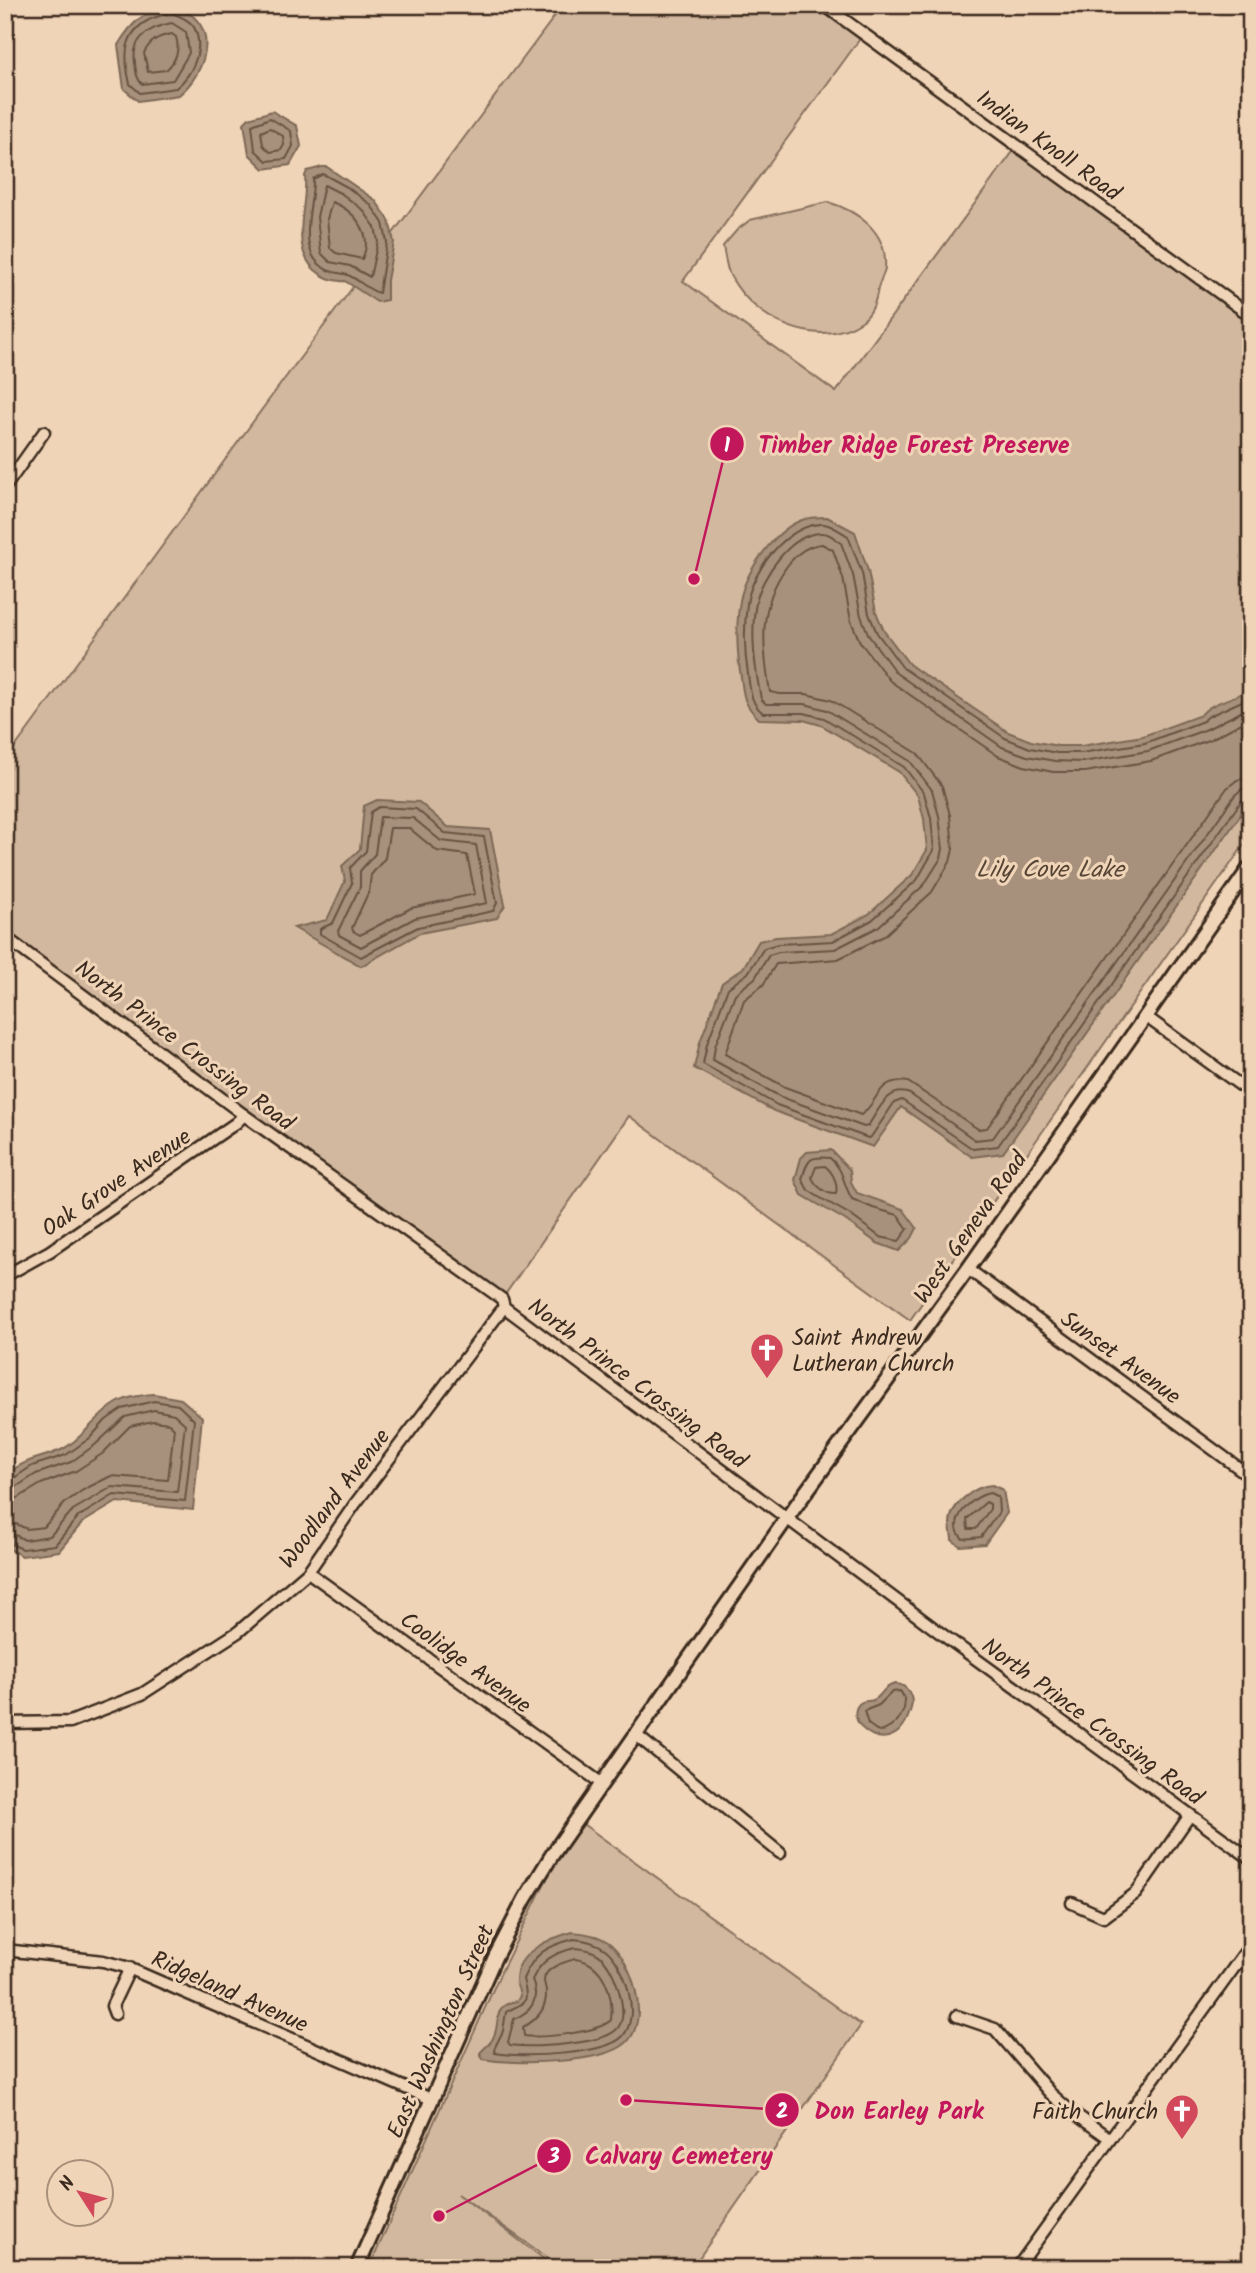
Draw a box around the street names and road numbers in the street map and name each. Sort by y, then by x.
street label: Indian Knoll Road [968,82,1128,212]
street label: North Prince Crossing Road [66,952,302,1142]
street label: Oak Grove Avenue [35,1120,199,1247]
street label: West Geneva Road [906,1144,1038,1312]
street label: North Prince Crossing Road [519,1290,755,1480]
street label: Sunset Avenue [1052,1302,1188,1415]
street label: Woodland Avenue [271,1422,400,1577]
street label: Coolidge Avenue [391,1603,538,1724]
street label: North Prince Crossing Road [973,1630,1211,1816]
street label: East Washington Street [378,1918,506,2145]
street label: Ridgeland Avenue [145,1942,314,2044]

